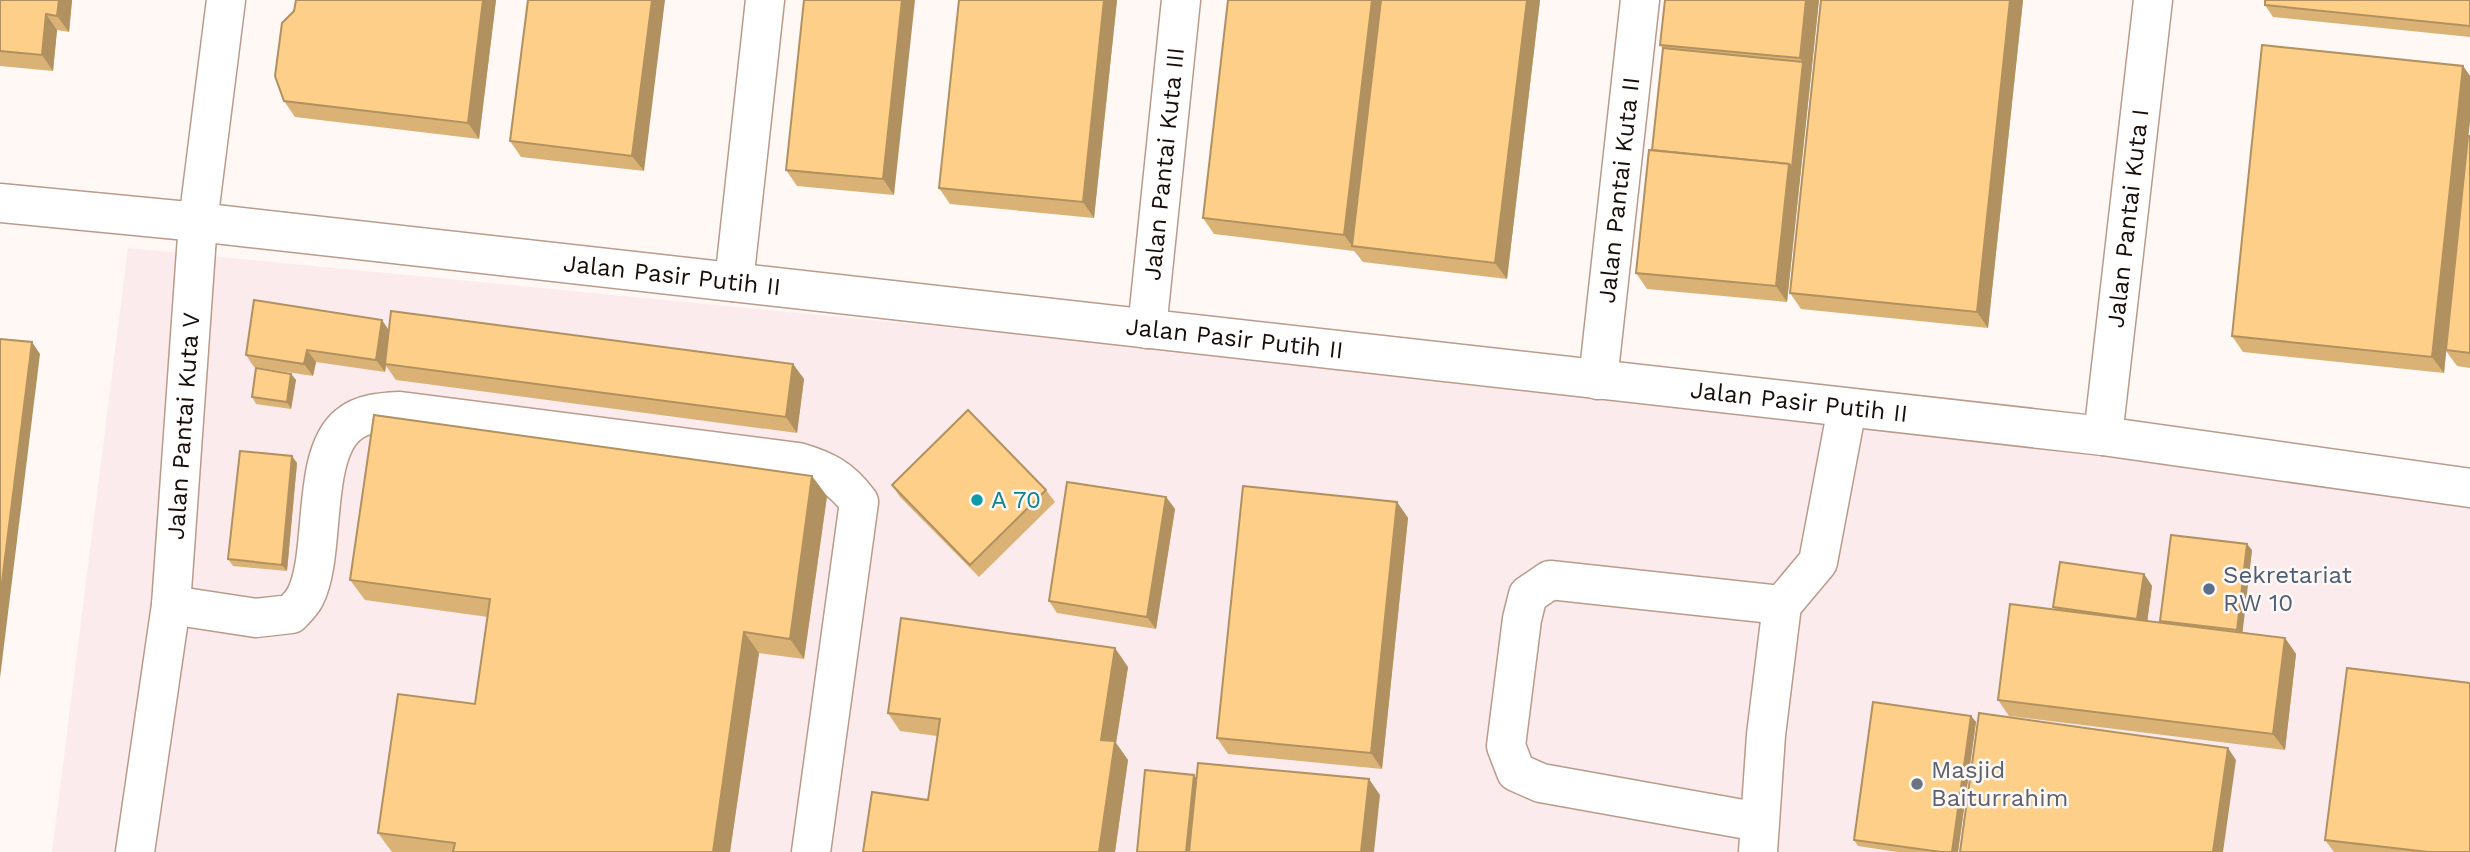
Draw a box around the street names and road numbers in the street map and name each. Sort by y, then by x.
street label: Jalan Pantai Kuta III [1138,46,1190,282]
street label: Jalan Pantai Kuta II [1593,76,1645,305]
street label: Jalan Pantai Kuta I [2101,107,2154,329]
street label: Jalan Pasir Putih II [562,249,782,301]
street label: Jalan Pantai Kuta V [162,311,206,541]
street label: Jalan Pasir Putih II [1124,312,1345,365]
street label: Jalan Pasir Putih II [1689,376,1909,428]

